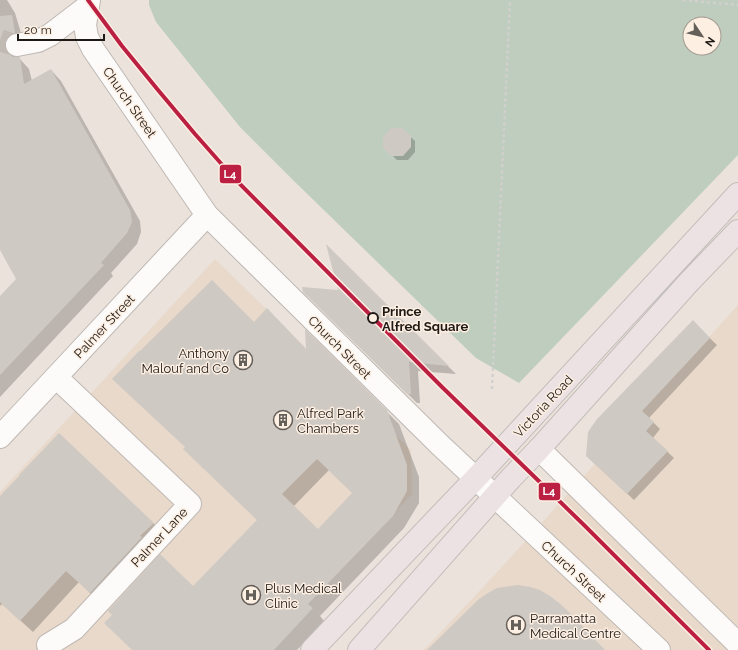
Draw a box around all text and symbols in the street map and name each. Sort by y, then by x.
scale bar [18,16,104,42]
north arrow [682,16,722,56]
text: 20 m [24,23,52,37]
text: N [702,34,718,49]
street label: Church Street [100,64,160,141]
line badge: L4 [219,164,242,184]
text: L4 [224,168,236,181]
street label: Palmer Street [71,291,138,361]
place label: Prince Alfred Square [382,304,468,334]
marker: Prince Alfred Square [367,312,379,324]
street label: Church Street [305,313,375,382]
place label: Anthony Malouf and Co [142,346,229,376]
building icon: Anthony Malouf and Co [232,349,254,371]
street label: Victoria Road [511,372,576,441]
place label: Alfred Park Chambers [297,406,364,436]
building icon: Alfred Park Chambers [272,409,294,431]
line badge: L4 [538,482,561,501]
text: L4 [543,485,555,498]
street label: Palmer Lane [128,504,191,570]
street label: Church Street [538,538,609,605]
place label: Plus Medical Clinic [265,581,342,611]
hospital icon: Plus Medical Clinic [240,584,262,606]
place label: Parramatta Medical Centre [530,611,621,641]
hospital icon: Parramatta Medical Centre [505,614,527,636]

